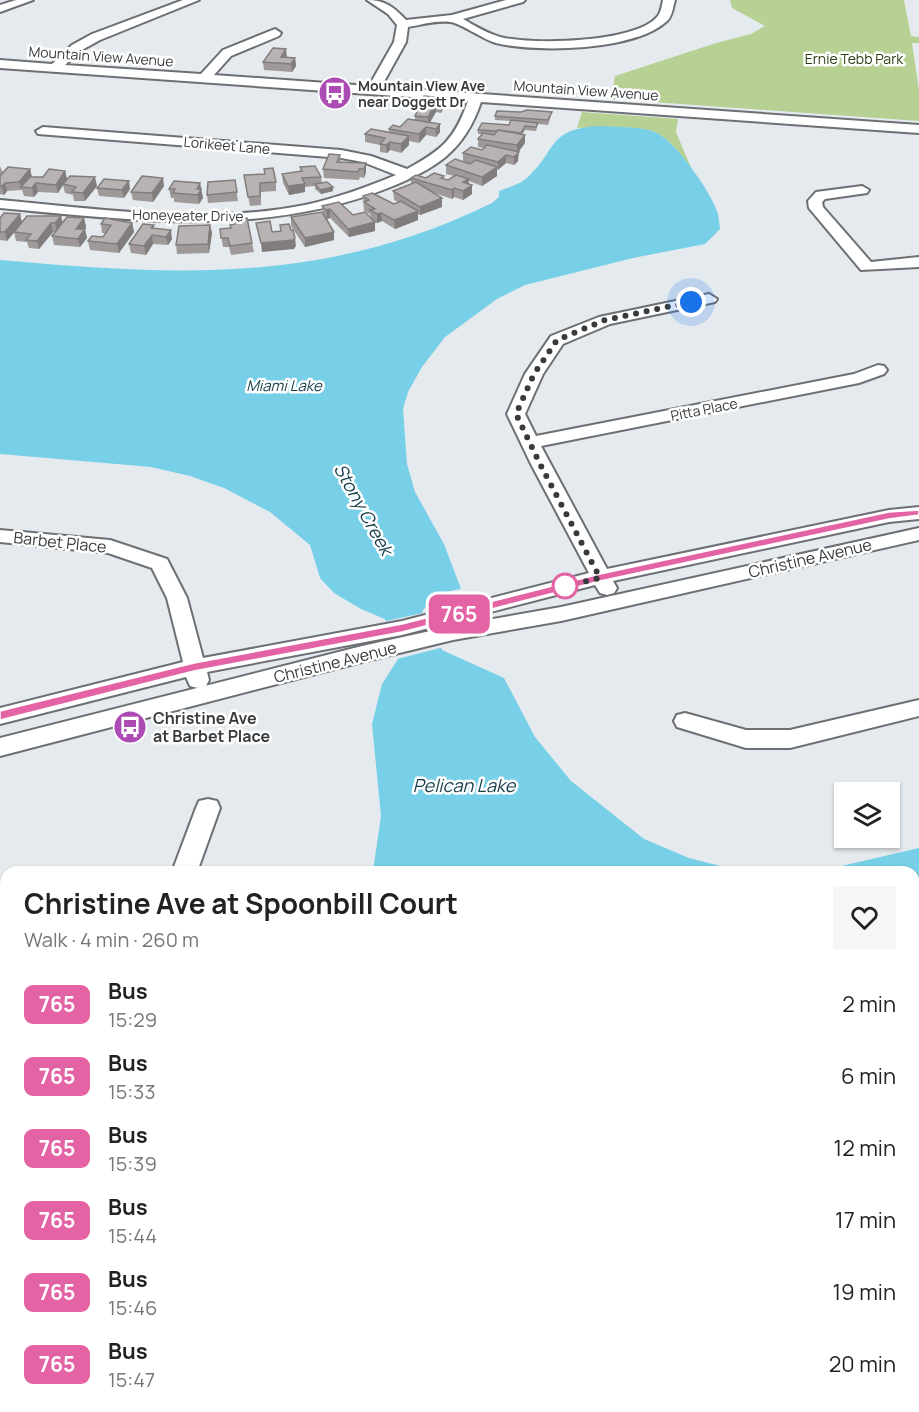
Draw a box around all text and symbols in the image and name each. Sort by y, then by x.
street label: Mountain View Avenue [28,41,174,71]
park label: Ernie Tebb Park [805,49,904,68]
bus stop icon: Mountain View Ave near Doggett Dr [317,75,353,111]
street label: Mountain View Avenue [513,75,659,105]
place label: Mountain View Ave near Doggett Dr [358,76,485,111]
street label: Lorikeet Lane [183,132,271,158]
street label: Honeyeater Drive [132,205,244,225]
your location [676,287,706,317]
water label: Miami Lake [246,375,323,396]
street label: Pitta Place [669,393,739,425]
water label: Stony Creek [329,459,401,562]
street label: Barbet Place [13,526,107,558]
street label: Christine Avenue [746,533,874,583]
unlabelled marker [552,573,578,599]
line badge: 765 [424,594,494,634]
text: 765 [441,600,477,628]
street label: Christine Avenue [271,636,399,688]
place label: Christine Ave at Barbet Place [153,707,271,747]
bus stop icon: Christine Ave at Barbet Place [112,709,148,745]
water label: Pelican Lake [413,773,517,797]
map controls [834,782,900,848]
button: layers [834,782,900,848]
text: Christine Ave at Spoonbill Court [24,884,458,922]
button: heart [833,886,896,949]
text: Walk · 4 min · 260 m [24,926,199,953]
text: Bus [108,976,148,1006]
text: 2 min [842,989,896,1019]
text: 765 [39,990,75,1018]
text: 15:29 [108,1006,157,1033]
text: Bus [108,1048,148,1078]
text: 6 min [841,1061,896,1091]
text: 765 [39,1062,75,1090]
text: 15:33 [108,1078,155,1105]
text: Bus [108,1120,148,1150]
text: 12 min [834,1133,896,1163]
text: 765 [39,1134,75,1162]
text: 15:39 [108,1150,157,1177]
text: Bus [108,1192,148,1222]
text: 17 min [835,1205,896,1235]
text: 765 [39,1206,75,1234]
text: 15:44 [108,1222,157,1249]
text: Bus [108,1264,148,1294]
text: 19 min [833,1277,896,1307]
text: 765 [39,1278,75,1306]
text: 15:46 [108,1294,158,1321]
text: Bus [108,1336,148,1366]
text: 20 min [829,1349,896,1379]
text: 765 [39,1350,75,1378]
text: 15:47 [108,1366,155,1393]

